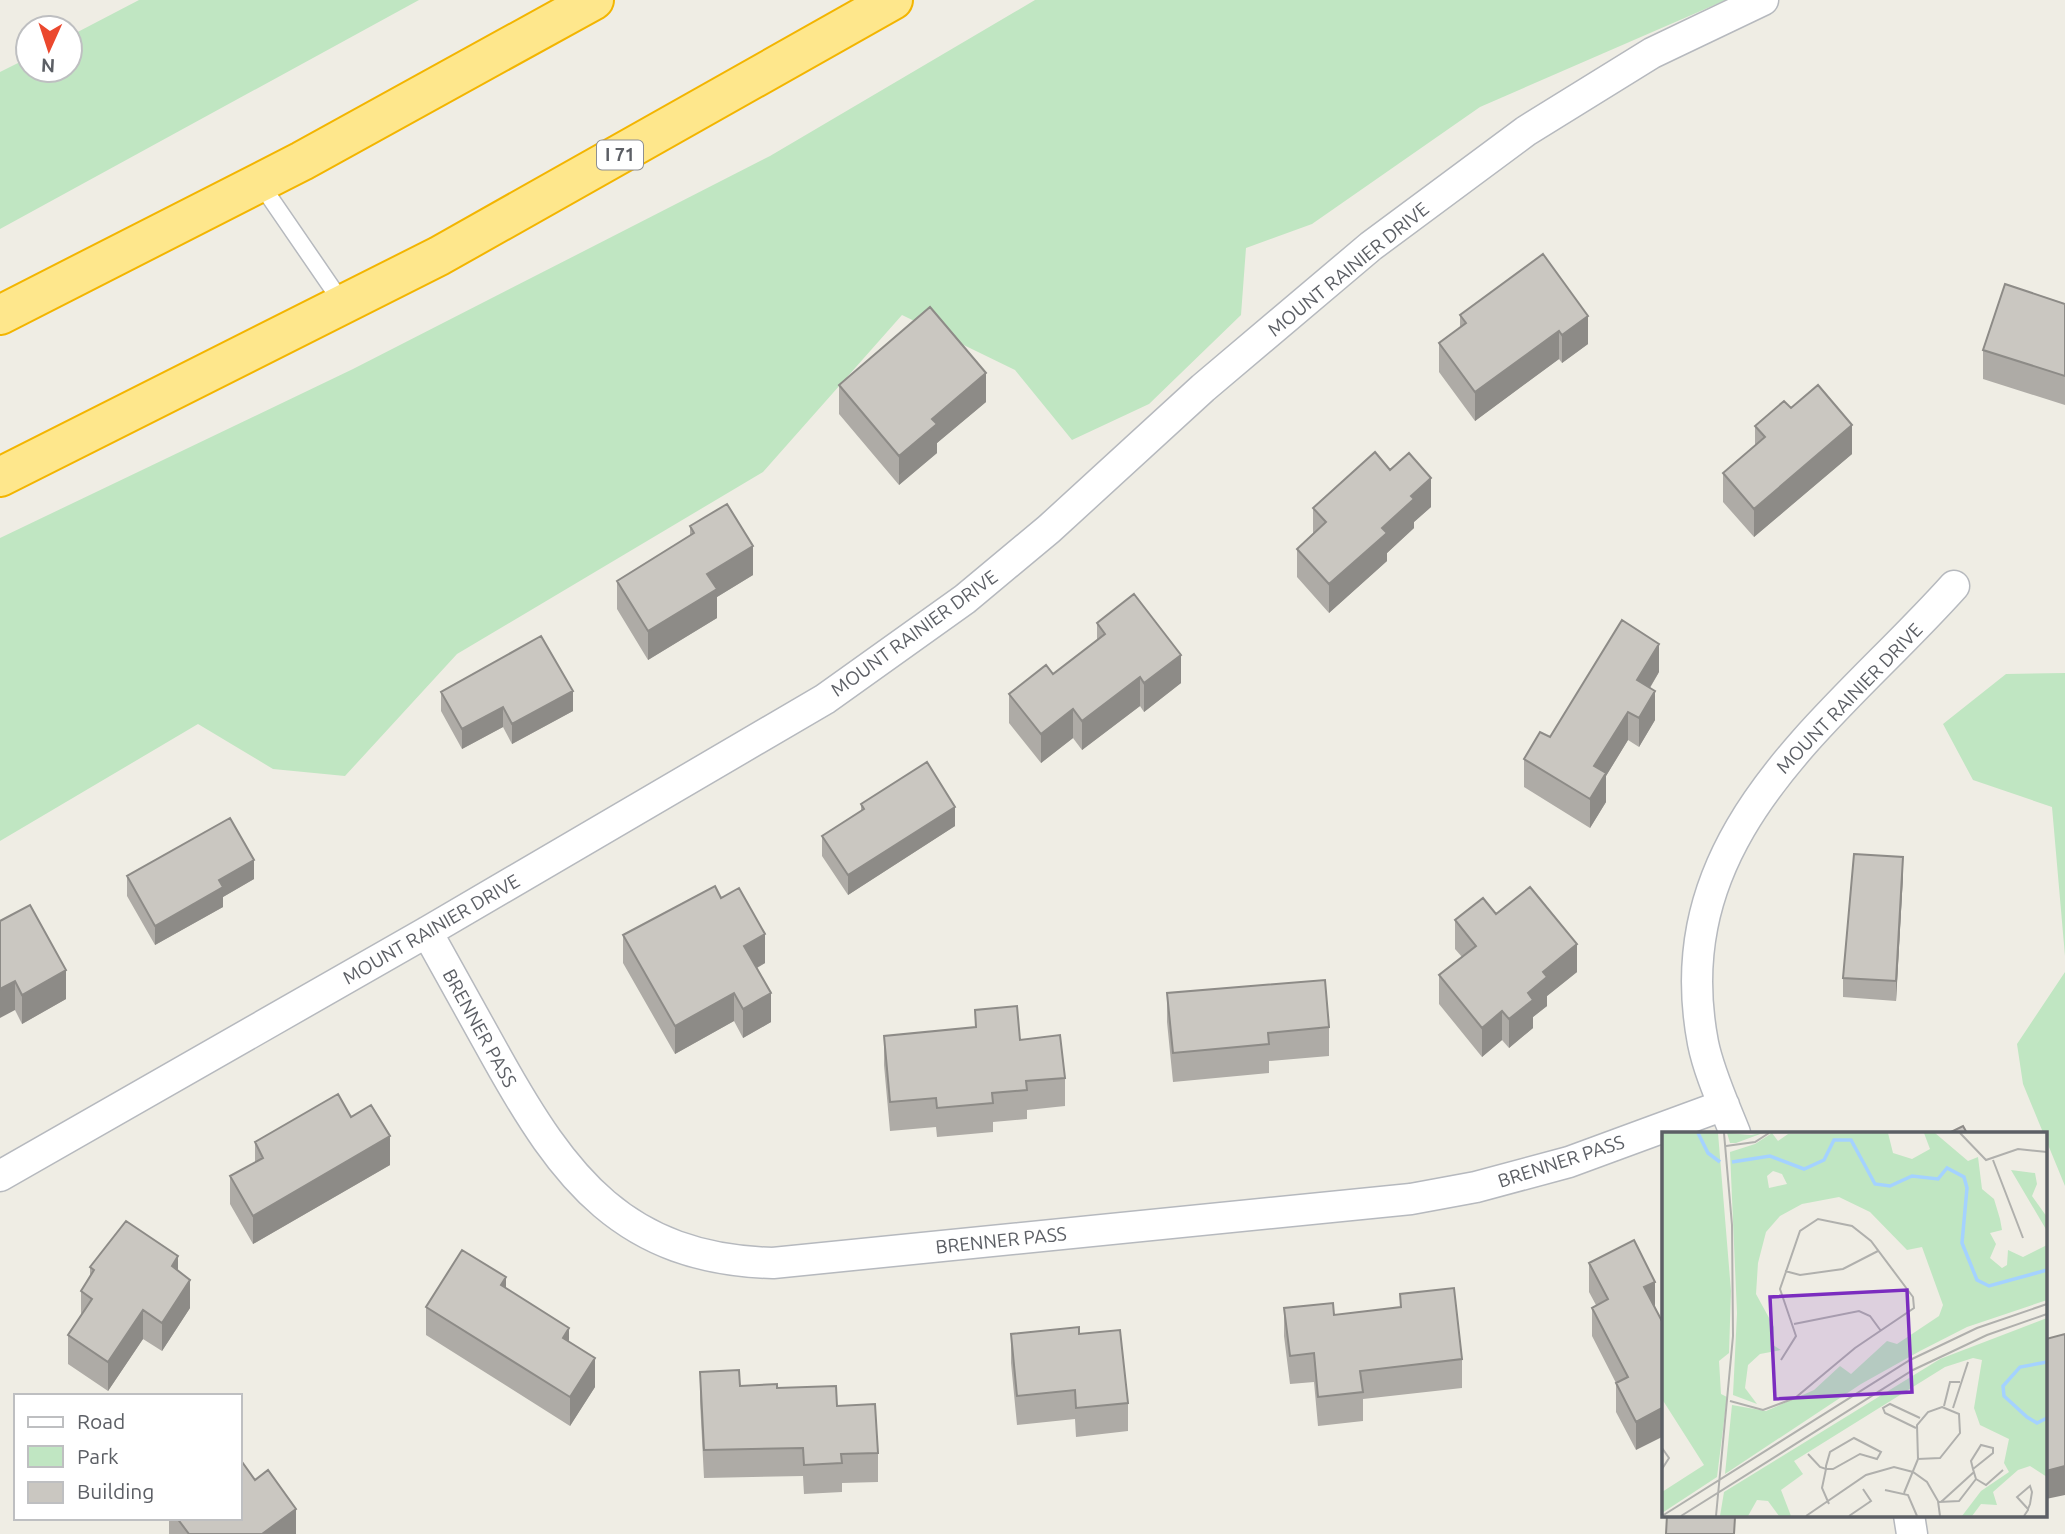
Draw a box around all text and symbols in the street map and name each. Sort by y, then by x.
north arrow [14,14,84,84]
text: N [40,55,56,77]
road number: I 71 [597,140,643,170]
street label: MOUNT RAINIER DRIVE [1263,197,1433,341]
street label: MOUNT RAINIER DRIVE [826,565,1002,701]
street label: MOUNT RAINIER DRIVE [1771,618,1927,778]
street label: MOUNT RAINIER DRIVE [339,869,523,989]
street label: BRENNER PASS [438,965,522,1091]
street label: BRENNER PASS [1495,1130,1627,1192]
inset map [1662,1132,2048,1516]
street label: BRENNER PASS [934,1222,1068,1258]
legend [14,1394,242,1520]
text: Road [77,1409,125,1433]
text: Park [77,1444,119,1468]
text: Building [77,1479,154,1503]

